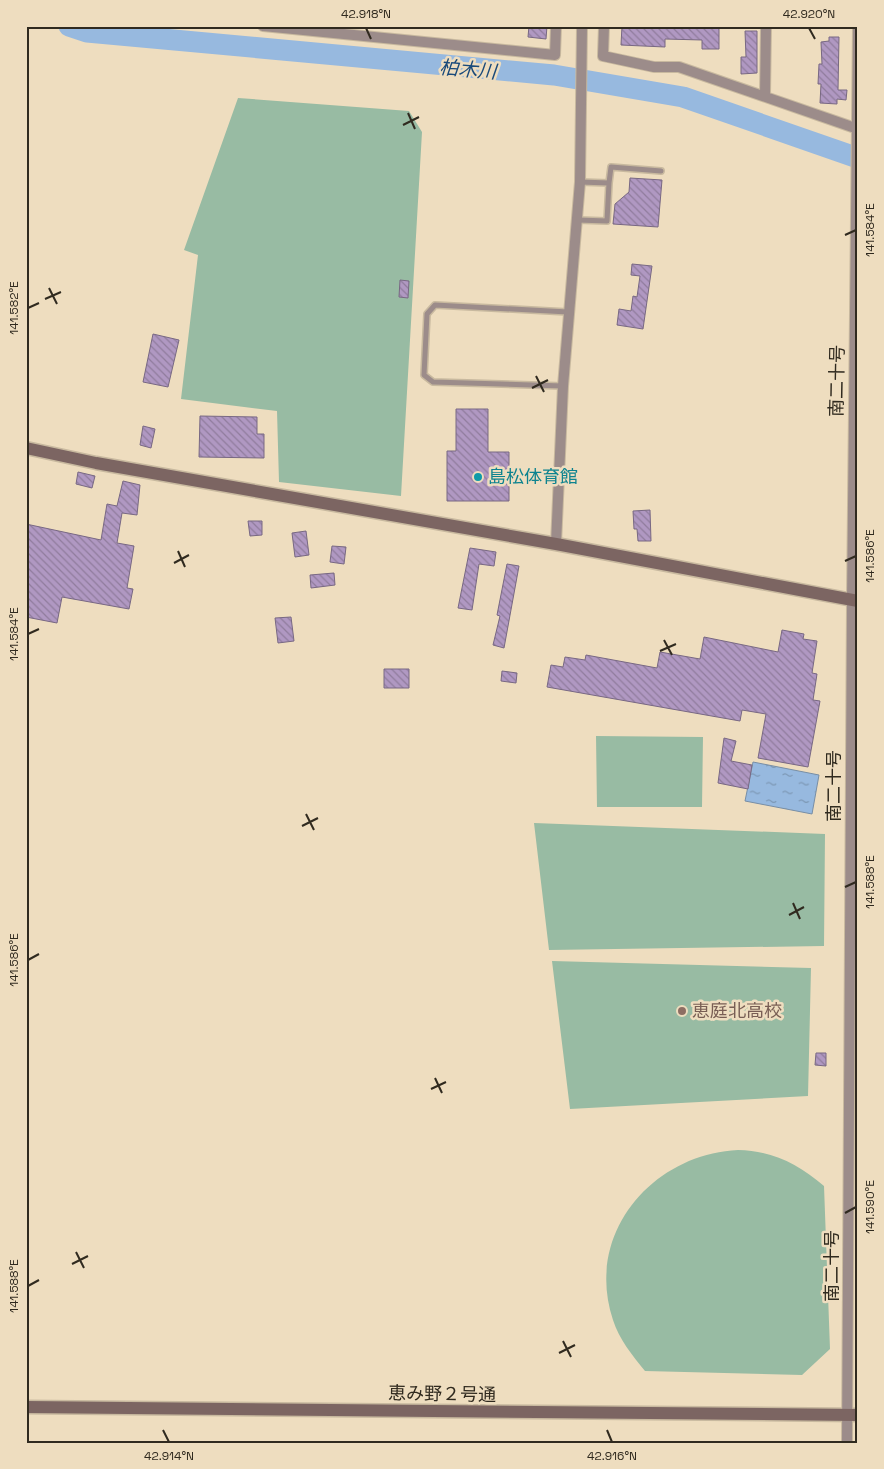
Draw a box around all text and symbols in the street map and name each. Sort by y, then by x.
text: 42.918°N [341,6,391,22]
text: 42.920°N [783,6,835,22]
water label: 柏木川 [438,55,499,85]
text: 141.584°E [862,203,878,257]
text: 141.582°E [6,281,22,335]
street label: 南二十号 [824,345,849,417]
place label: 島松体育館 [488,465,578,488]
marker: 島松体育館 [472,471,484,483]
text: 141.586°E [862,529,878,583]
text: 141.584°E [6,607,22,661]
street label: 南二十号 [822,750,845,822]
text: 141.588°E [862,855,878,909]
text: 141.586°E [6,933,22,987]
place label: 恵庭北高校 [692,999,782,1022]
marker: 恵庭北高校 [676,1005,688,1017]
text: 141.590°E [862,1180,878,1234]
street label: 南二十号 [820,1230,843,1302]
text: 141.588°E [6,1259,22,1313]
street label: 恵み野２号通 [388,1381,496,1406]
text: 42.914°N [144,1448,194,1464]
text: 42.916°N [587,1448,637,1464]

